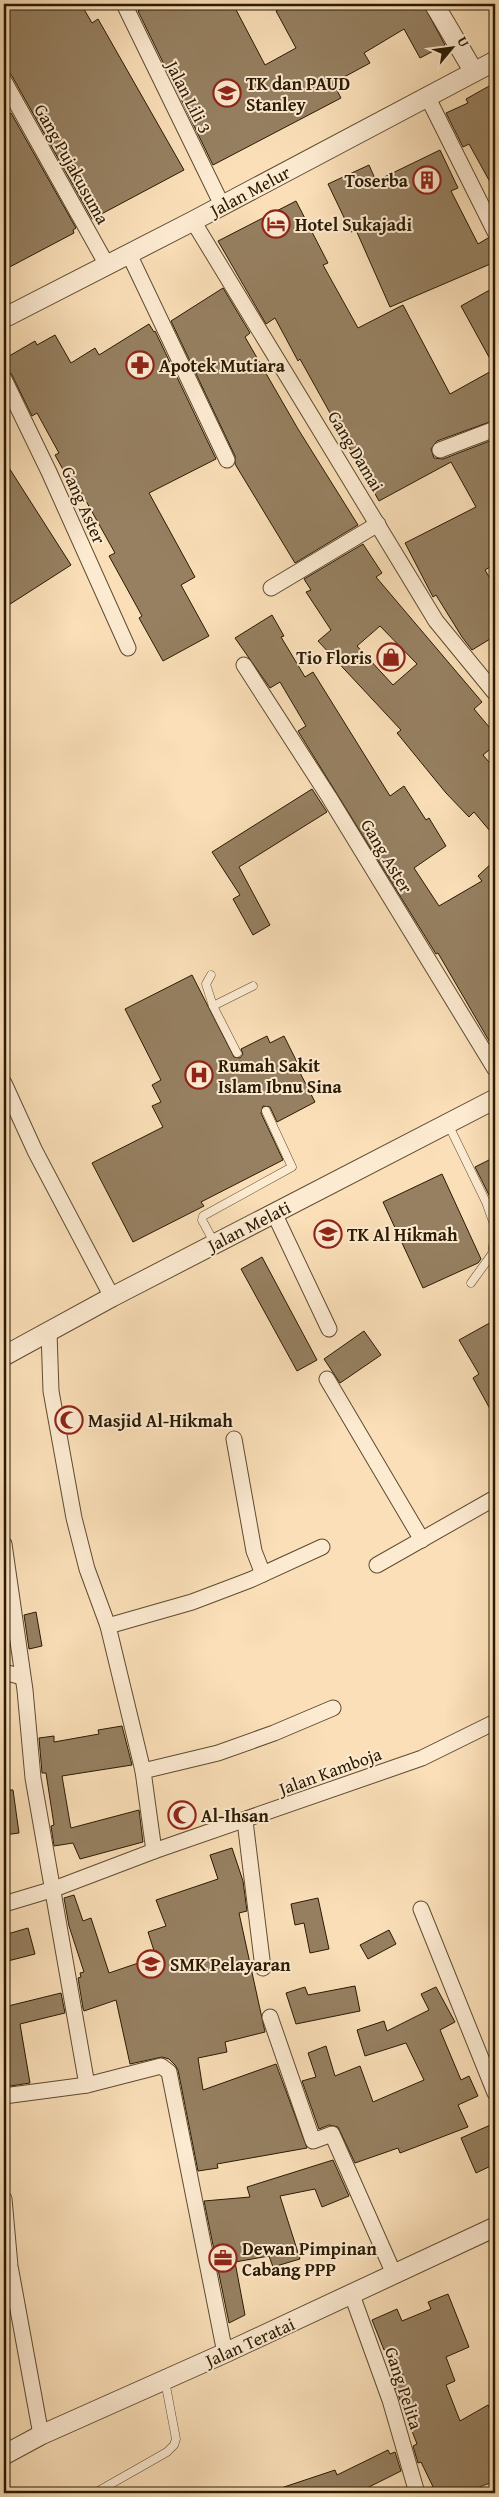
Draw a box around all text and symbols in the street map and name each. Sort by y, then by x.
north arrow [426,22,476,72]
text: U [452,33,475,51]
street label: Jalan Lili 3 [158,54,219,138]
place label: TK dan PAUD Stanley [246,70,350,118]
school or university icon: TK dan PAUD Stanley [212,78,242,108]
street label: Gang Pujakusuma [28,99,116,230]
street label: Jalan Melur [203,158,295,224]
building icon: Toserba [412,165,442,195]
place label: Toserba [345,167,409,194]
hotel icon: Hotel Sukajadi [261,209,291,239]
place label: Hotel Sukajadi [295,211,412,238]
pharmacy icon: Apotek Mutiara [125,350,155,380]
place label: Apotek Mutiara [159,352,286,379]
street label: Gang Damai [321,406,391,496]
street label: Gang Aster [55,462,113,549]
shop icon: Tio Floris [376,642,406,672]
place label: Tio Floris [296,644,372,671]
street label: Gang Aster [354,814,420,899]
place label: Rumah Sakit Islam Ibnu Sina [218,1052,342,1100]
hospital icon: Rumah Sakit Islam Ibnu Sina [184,1060,214,1090]
street label: Jalan Melati [201,1194,295,1259]
school or university icon: TK Al Hikmah [313,1219,343,1249]
place label: TK Al Hikmah [347,1221,458,1248]
mosque icon: Masjid Al-Hikmah [54,1405,84,1435]
place label: Masjid Al-Hikmah [88,1407,233,1434]
street label: Jalan Kamboja [273,1740,386,1803]
mosque icon: Al-Ihsan [167,1800,197,1830]
place label: Al-Ihsan [201,1802,269,1829]
school or university icon: SMK Pelayaran [136,1949,166,1979]
place label: SMK Pelayaran [170,1951,291,1978]
place label: Dewan Pimpinan Cabang PPP [242,2235,377,2283]
office icon: Dewan Pimpinan Cabang PPP [208,2243,238,2273]
street label: Jalan Teratai [199,2310,299,2375]
street label: Gang Pelita [378,2343,430,2433]

